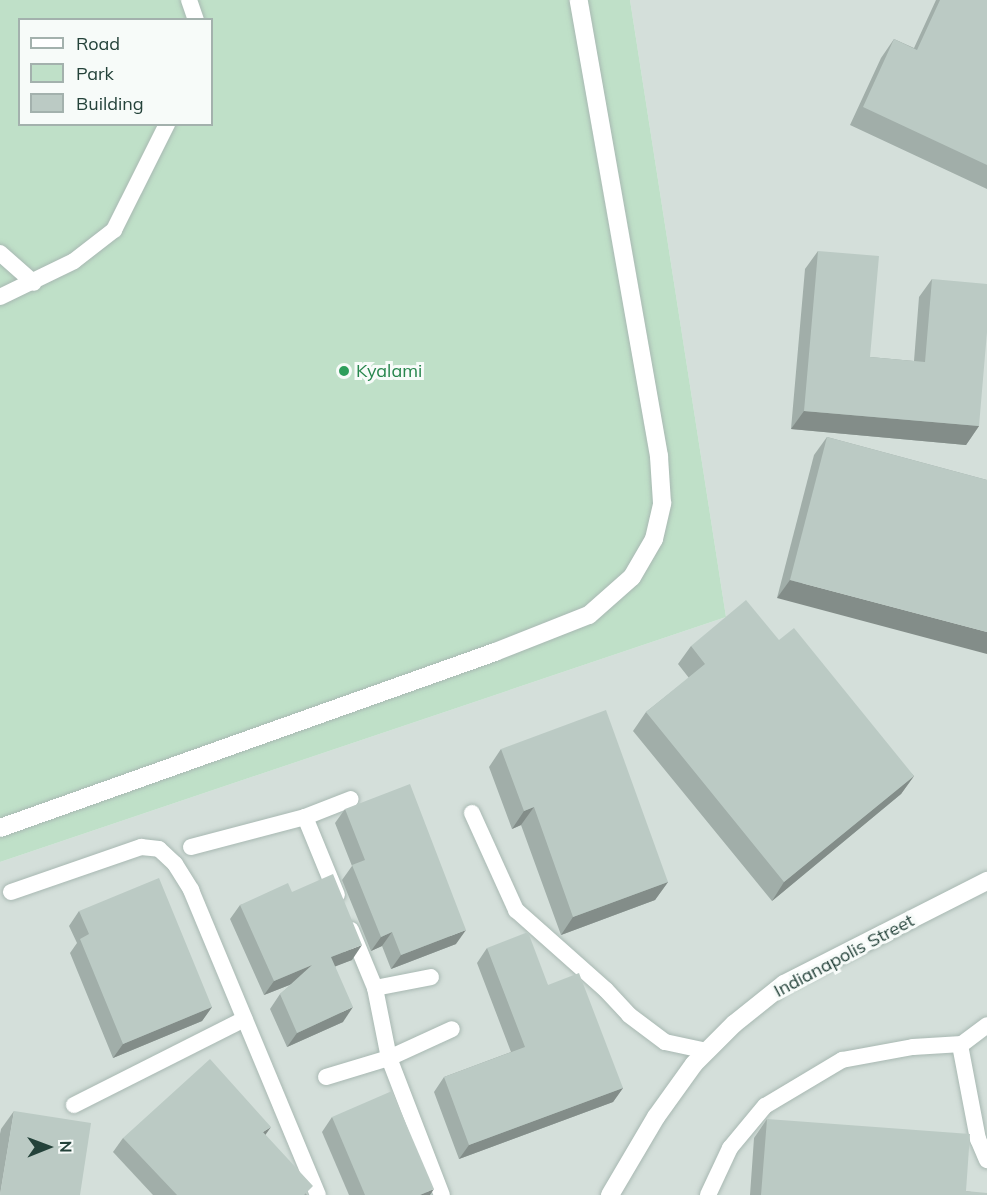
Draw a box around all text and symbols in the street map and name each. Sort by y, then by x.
legend [18,18,213,126]
text: Road [76,32,120,55]
text: Park [76,62,114,85]
text: Building [76,92,144,115]
place label: Kyalami [356,360,422,382]
marker: Kyalami [337,364,351,378]
street label: Indianapolis Street [770,910,918,1002]
north arrow [18,1117,78,1177]
text: N [56,1140,76,1153]

